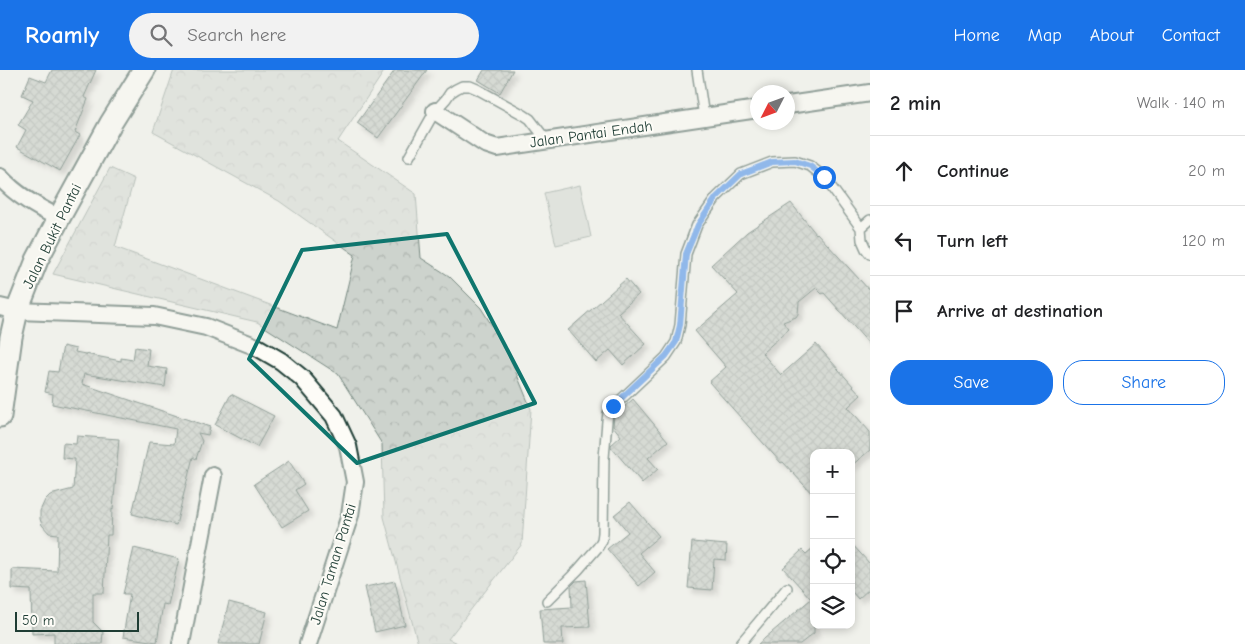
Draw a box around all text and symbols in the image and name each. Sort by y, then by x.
search box [129,13,479,58]
text: Roamly [25,21,99,49]
icon: search [147,21,175,49]
text: Search here [187,24,286,46]
text: Home [953,25,1000,46]
text: Map [1028,25,1062,46]
text: About [1090,25,1134,46]
text: Contact [1162,25,1220,46]
north arrow [750,85,795,130]
text: 2 min [890,91,941,115]
text: Walk · 140 m [1137,94,1225,112]
street label: Jalan Pantai Endah [528,116,654,152]
icon: ahead [890,157,918,185]
text: Continue [937,160,1009,182]
text: 20 m [1188,162,1225,180]
route start [813,166,836,189]
street label: Jalan Bukit Pantai [19,181,85,291]
icon: left [890,227,918,255]
text: Turn left [937,230,1008,252]
text: 120 m [1182,232,1225,250]
icon: arrive [890,297,918,325]
text: Arrive at destination [937,300,1103,322]
button: Save [890,360,1053,405]
button: Share [1063,360,1225,405]
route end [602,395,625,418]
map controls [810,449,855,629]
button: + [810,449,855,494]
button: − [810,494,855,539]
street label: Jalan Taman Pantai [306,501,360,627]
button: locate [810,539,855,584]
button: layers [810,584,855,629]
scale bar [15,609,139,632]
text: 50 m [22,612,54,629]

